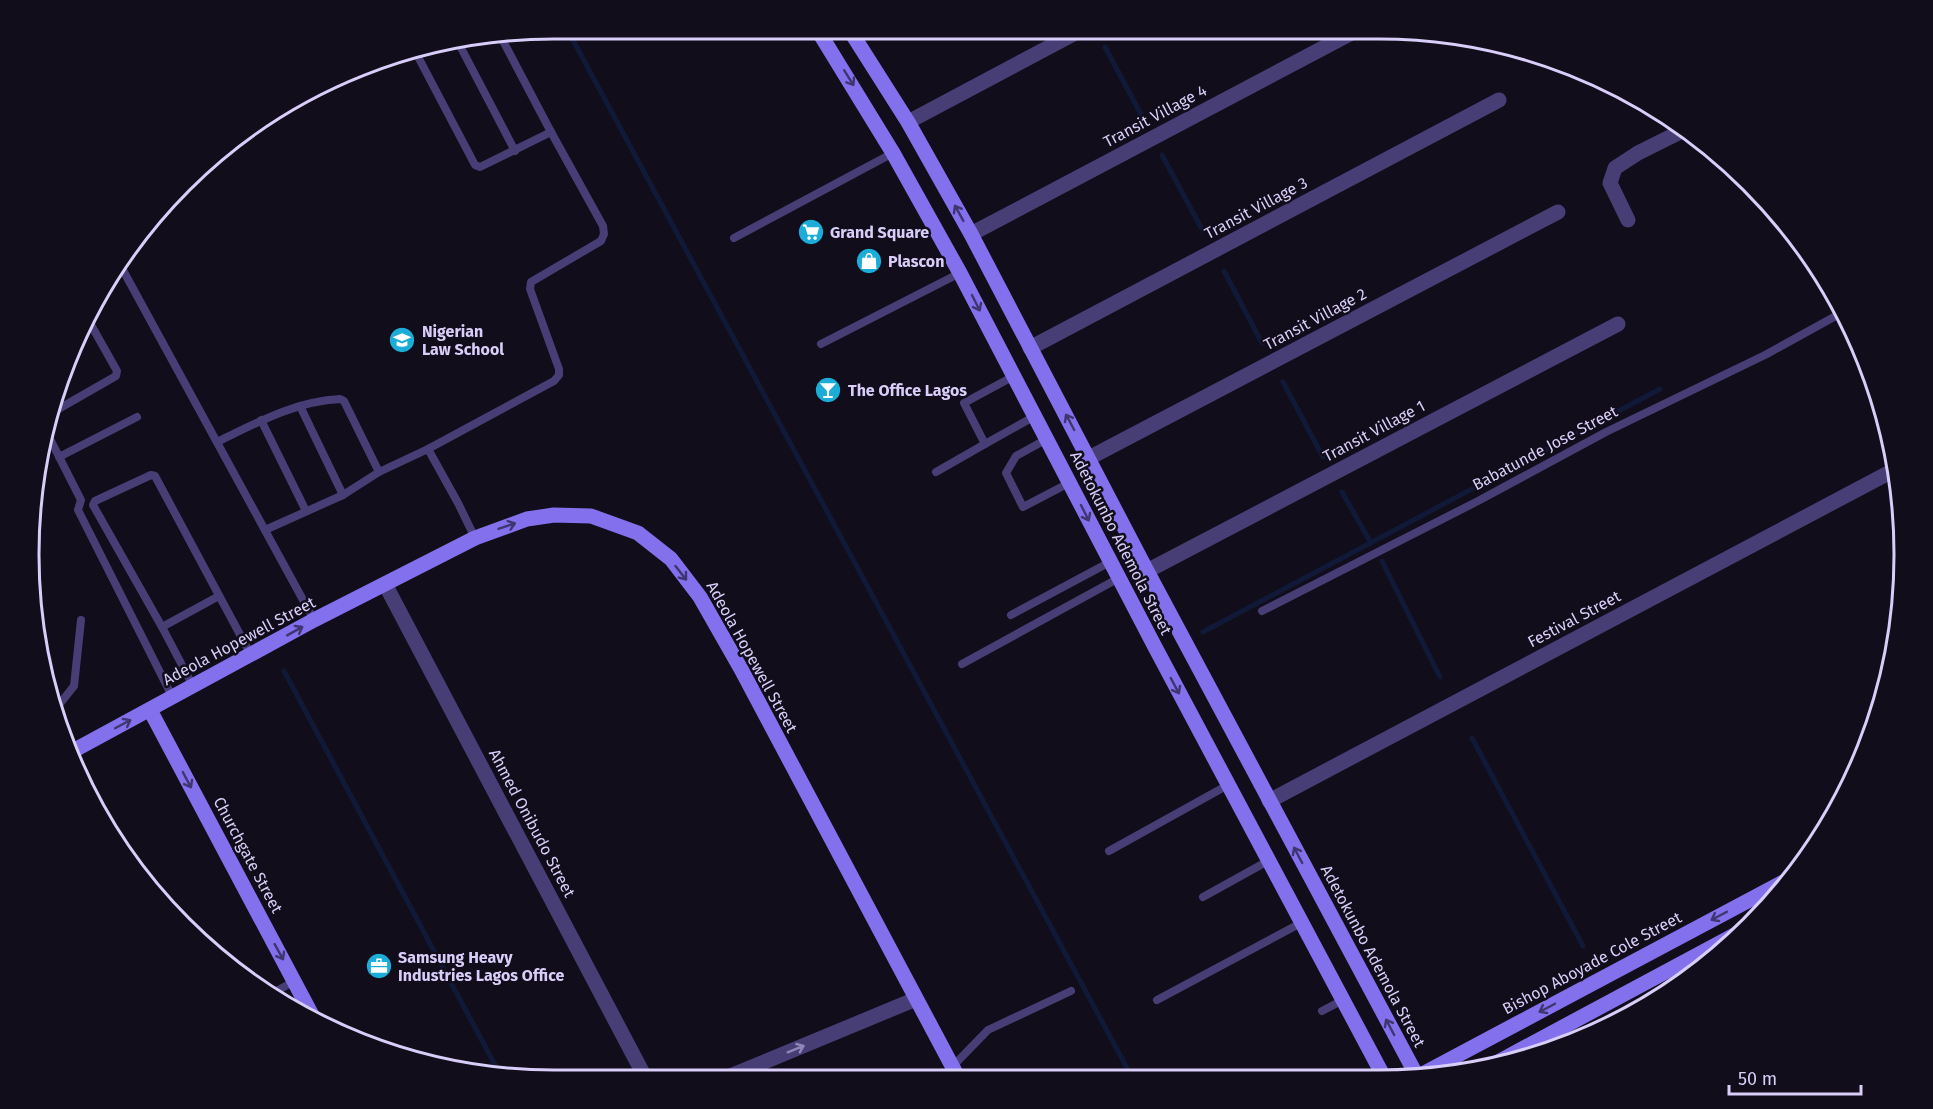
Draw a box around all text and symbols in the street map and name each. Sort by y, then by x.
one-way arrow [842,70,855,87]
street label: Transit Village 4 [1100,81,1210,151]
street label: Transit Village 3 [1201,173,1311,243]
one-way arrow [953,205,965,222]
supermarket icon: Grand Square [796,217,826,247]
place label: Grand Square [830,223,929,242]
shop icon: Plascon [854,246,884,276]
place label: Plascon [888,252,944,271]
street label: Transit Village 2 [1260,284,1370,354]
one-way arrow [971,293,982,311]
place label: Nigerian Law School [422,322,504,359]
school or university icon: Nigerian Law School [387,325,417,355]
bar icon: The Office Lagos [813,375,843,405]
place label: The Office Lagos [848,381,967,400]
street label: Transit Village 1 [1320,396,1428,466]
street label: Babatunde Jose Street [1469,402,1621,494]
one-way arrow [1064,414,1075,432]
street label: Adetokunbo Ademola Street [1066,448,1176,638]
one-way arrow [1079,504,1091,521]
one-way arrow [497,520,516,531]
one-way arrow [675,564,688,580]
street label: Adeola Hopewell Street [702,578,802,736]
street label: Festival Street [1524,587,1624,651]
street label: Adeola Hopewell Street [159,593,319,689]
one-way arrow [285,625,303,636]
one-way arrow [1169,677,1181,694]
one-way arrow [114,718,131,730]
street label: Ahmed Onibudo Street [485,746,579,901]
one-way arrow [182,771,194,789]
street label: Churchgate Street [209,794,287,917]
one-way arrow [1292,847,1304,864]
street label: Adetokunbo Ademola Street [1317,862,1429,1051]
street label: Bishop Aboyade Cole Street [1499,908,1685,1018]
one-way arrow [1711,910,1728,922]
one-way arrow [274,943,285,961]
place label: Samsung Heavy Industries Lagos Office [398,948,565,985]
office icon: Samsung Heavy Industries Lagos Office [364,951,394,981]
one-way arrow [1539,1002,1556,1014]
one-way arrow [1384,1019,1396,1036]
one-way arrow [786,1043,805,1054]
scale bar [1729,1058,1861,1096]
text: 50 m [1738,1068,1777,1090]

